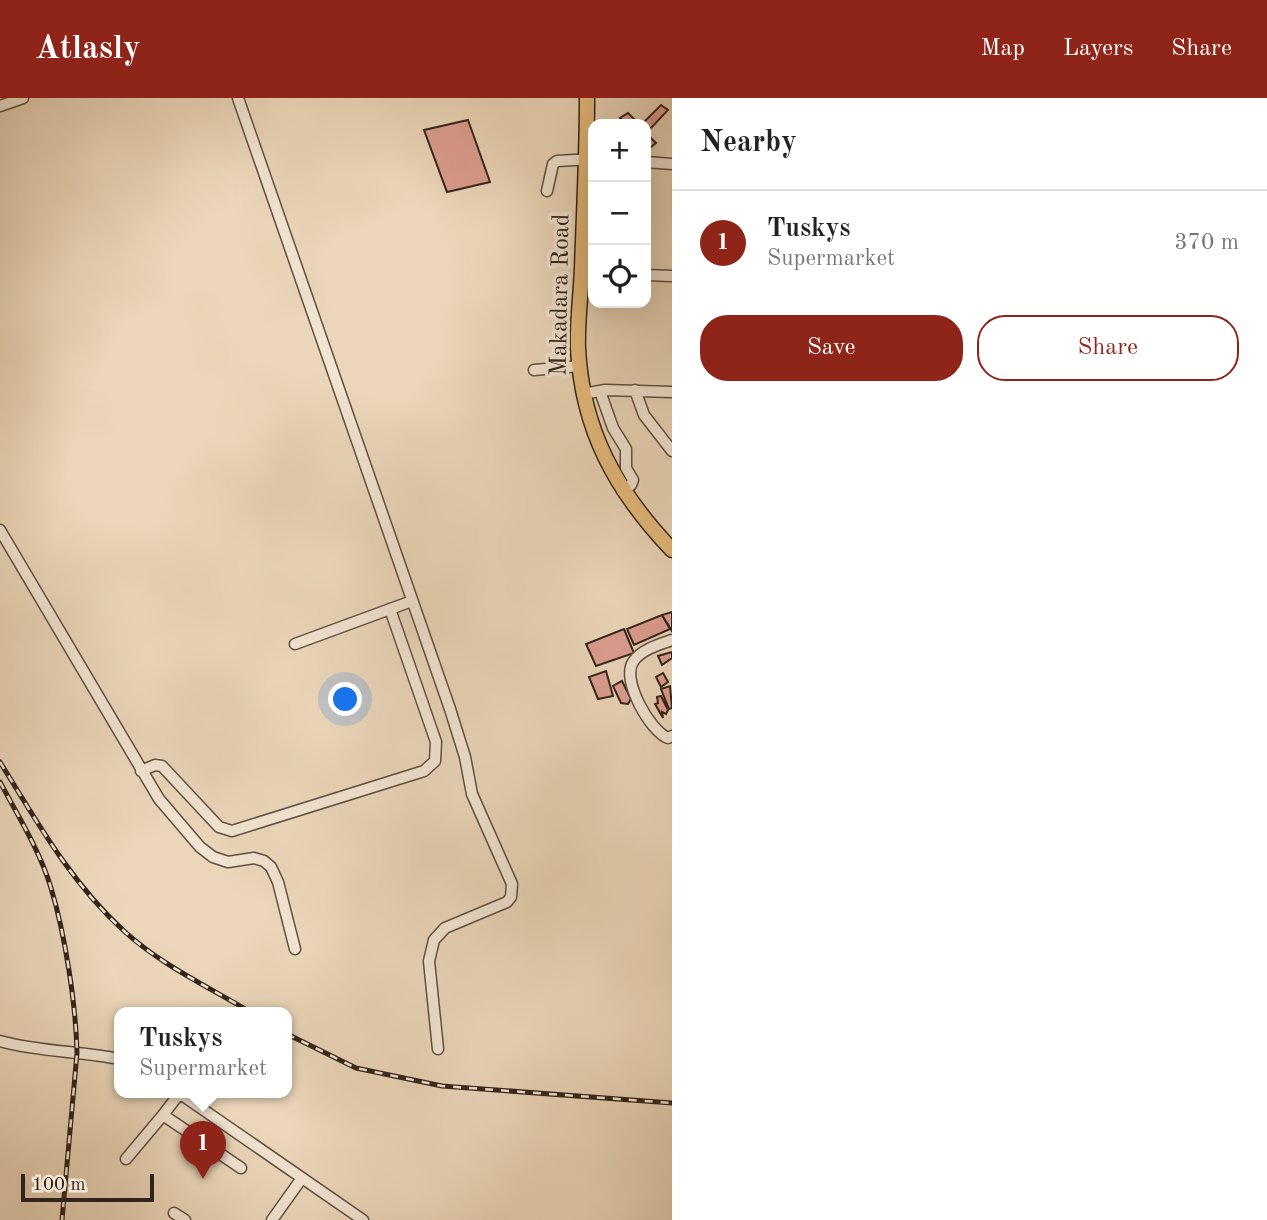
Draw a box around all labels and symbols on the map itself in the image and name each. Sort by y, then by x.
street label: Makadara Road [548,214,574,376]
your location [328,682,362,716]
pin: 1 [180,1121,226,1179]
scale bar [21,1171,154,1203]

